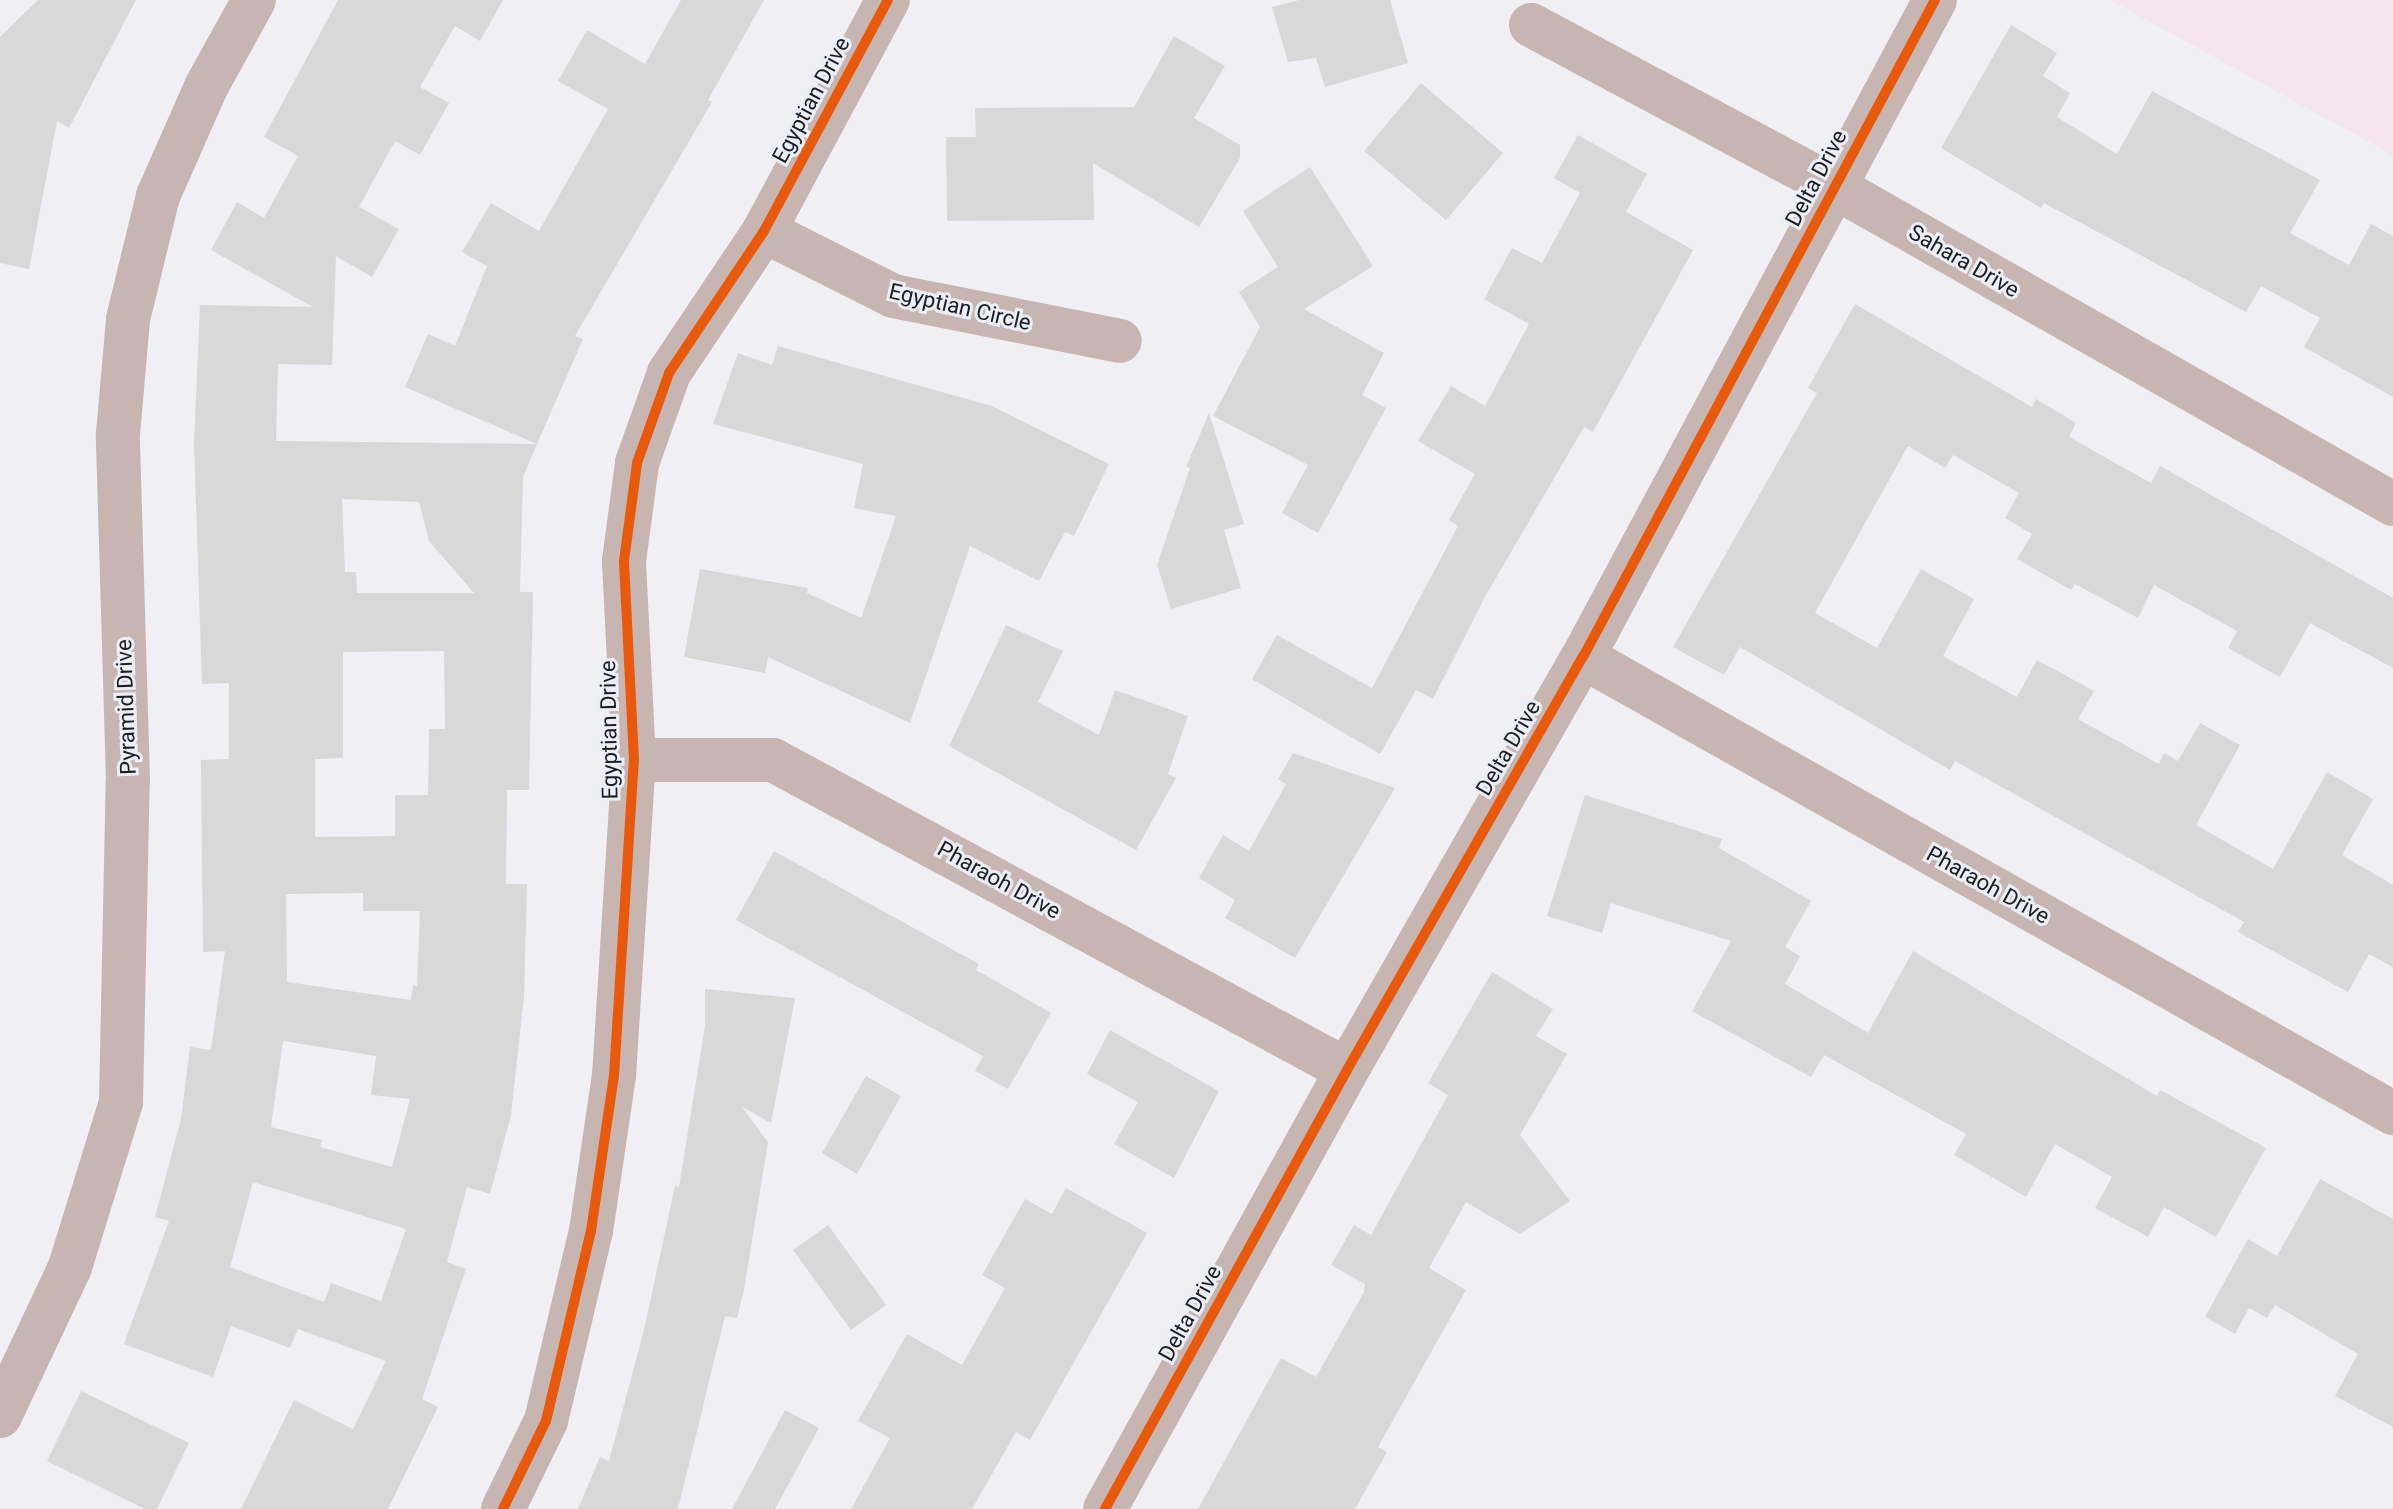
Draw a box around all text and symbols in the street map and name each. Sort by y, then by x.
street label: Egyptian Drive [767,32,855,168]
street label: Delta Drive [1780,125,1852,231]
street label: Sahara Drive [1904,219,2024,303]
street label: Egyptian Circle [886,278,1034,336]
street label: Pyramid Drive [110,639,142,775]
street label: Egyptian Drive [595,660,623,800]
street label: Delta Drive [1470,696,1546,800]
street label: Pharaoh Drive [933,835,1065,925]
street label: Pharaoh Drive [1922,840,2054,930]
street label: Delta Drive [1153,1260,1227,1366]

